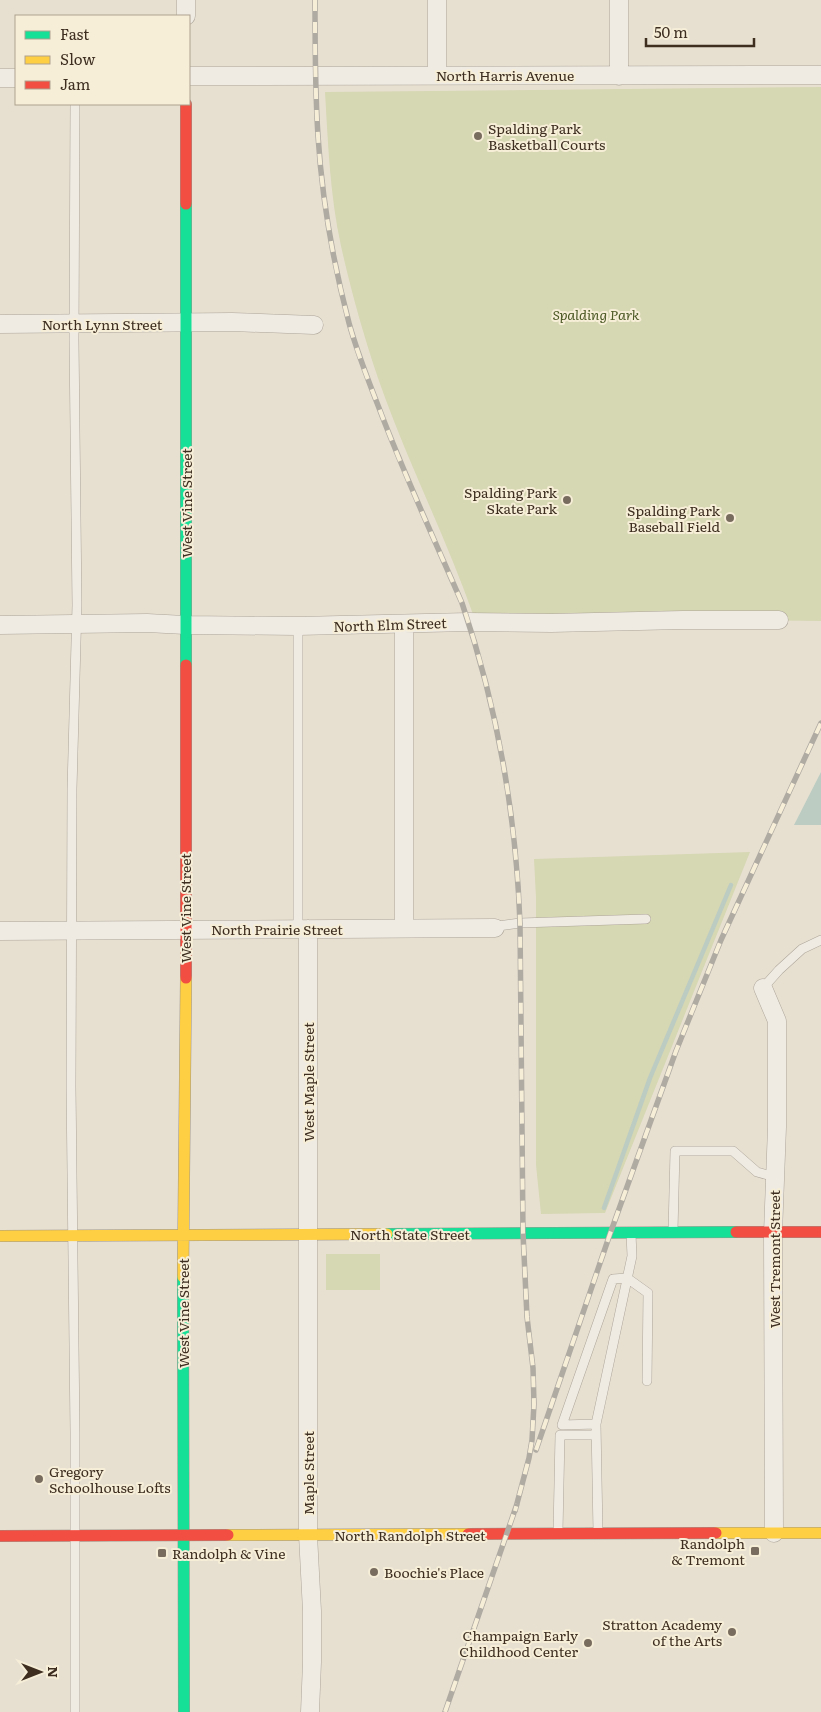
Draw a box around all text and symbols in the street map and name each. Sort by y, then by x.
legend [15,15,190,105]
scale bar [646,15,754,47]
text: 50 m [654,20,688,43]
text: Fast [60,22,89,45]
text: Slow [60,47,95,70]
street label: North Harris Avenue [436,65,574,85]
text: Jam [60,72,91,95]
place label: Spalding Park Basketball Courts [488,118,605,154]
marker: Spalding Park Basketball Courts [472,130,484,142]
park label: Spalding Park [552,304,640,324]
street label: North Lynn Street [42,314,163,334]
street label: West Vine Street [176,448,196,558]
place label: Spalding Park Skate Park [464,482,557,518]
marker: Spalding Park Skate Park [561,494,573,506]
place label: Spalding Park Baseball Field [627,500,720,536]
marker: Spalding Park Baseball Field [724,512,736,524]
street label: North Elm Street [333,612,447,636]
street label: West Vine Street [175,853,195,963]
street label: North Prairie Street [211,919,343,939]
street label: West Maple Street [298,1022,318,1142]
street label: West Tremont Street [764,1190,784,1328]
street label: North State Street [350,1224,470,1244]
street label: West Vine Street [173,1258,193,1368]
street label: Maple Street [298,1431,318,1515]
place label: Gregory Schoolhouse Lofts [49,1461,171,1497]
marker: Gregory Schoolhouse Lofts [33,1473,45,1485]
street label: North Randolph Street [334,1525,486,1545]
place label: Randolph & Tremont [671,1533,745,1569]
place label: Randolph & Vine [172,1543,285,1563]
marker: Randolph & Tremont [749,1545,761,1557]
marker: Randolph & Vine [156,1547,168,1559]
place label: Boochie's Place [384,1562,484,1582]
marker: Boochie's Place [368,1566,380,1578]
place label: Stratton Academy of the Arts [602,1614,723,1650]
place label: Champaign Early Childhood Center [459,1625,579,1661]
marker: Stratton Academy of the Arts [726,1626,738,1638]
marker: Champaign Early Childhood Center [582,1637,594,1649]
north arrow [15,1647,65,1697]
text: N [44,1666,64,1678]

